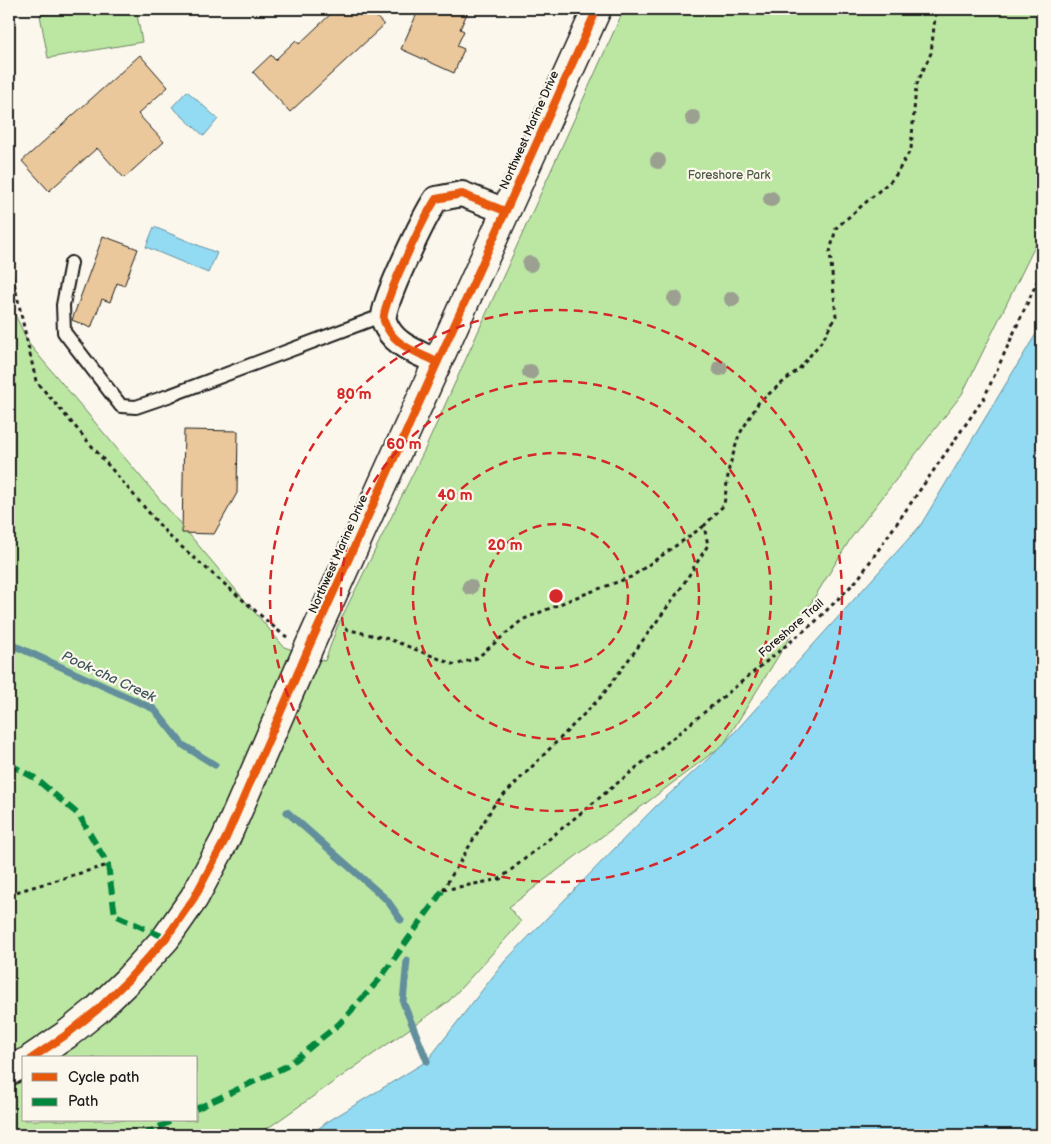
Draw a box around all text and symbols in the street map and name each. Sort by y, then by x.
street label: Northwest Marine Drive [497,69,562,192]
park label: Foreshore Park [688,168,770,183]
text: 80 m [336,385,372,404]
text: 60 m [386,435,422,454]
text: 40 m [437,486,473,505]
street label: Northwest Marine Drive [306,493,371,616]
text: 20 m [488,536,523,555]
centre of rings [547,587,565,605]
street label: Foreshore Trail [756,596,827,661]
water label: Pook-cha Creek [59,647,160,706]
legend [22,1056,198,1122]
text: Cycle path [68,1068,139,1087]
text: Path [68,1092,98,1111]

